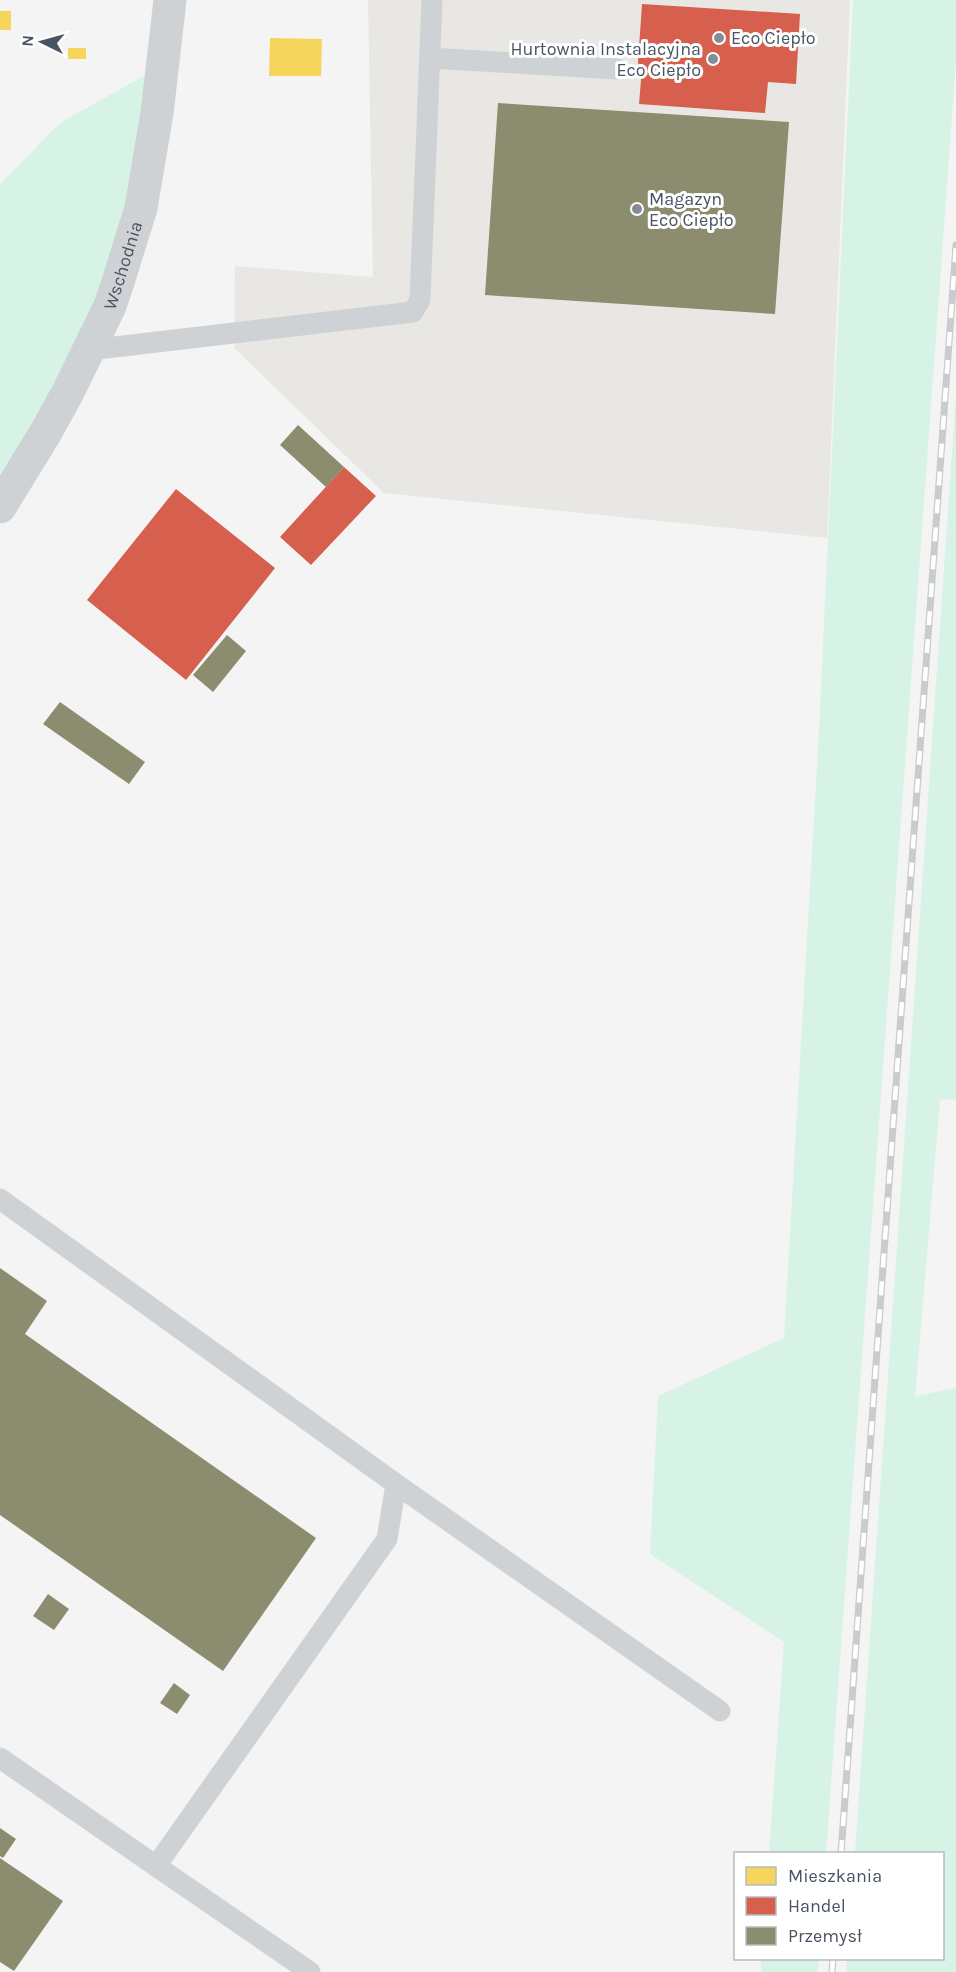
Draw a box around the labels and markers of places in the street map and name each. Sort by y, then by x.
place label: Eco Ciepło [731,27,816,49]
marker: Eco Ciepło [712,31,726,45]
place label: Hurtownia Instalacyjna Eco Ciepło [510,38,701,81]
marker: Hurtownia Instalacyjna Eco Ciepło [706,52,720,66]
place label: Magazyn Eco Ciepło [649,188,734,231]
marker: Magazyn Eco Ciepło [630,202,644,216]

